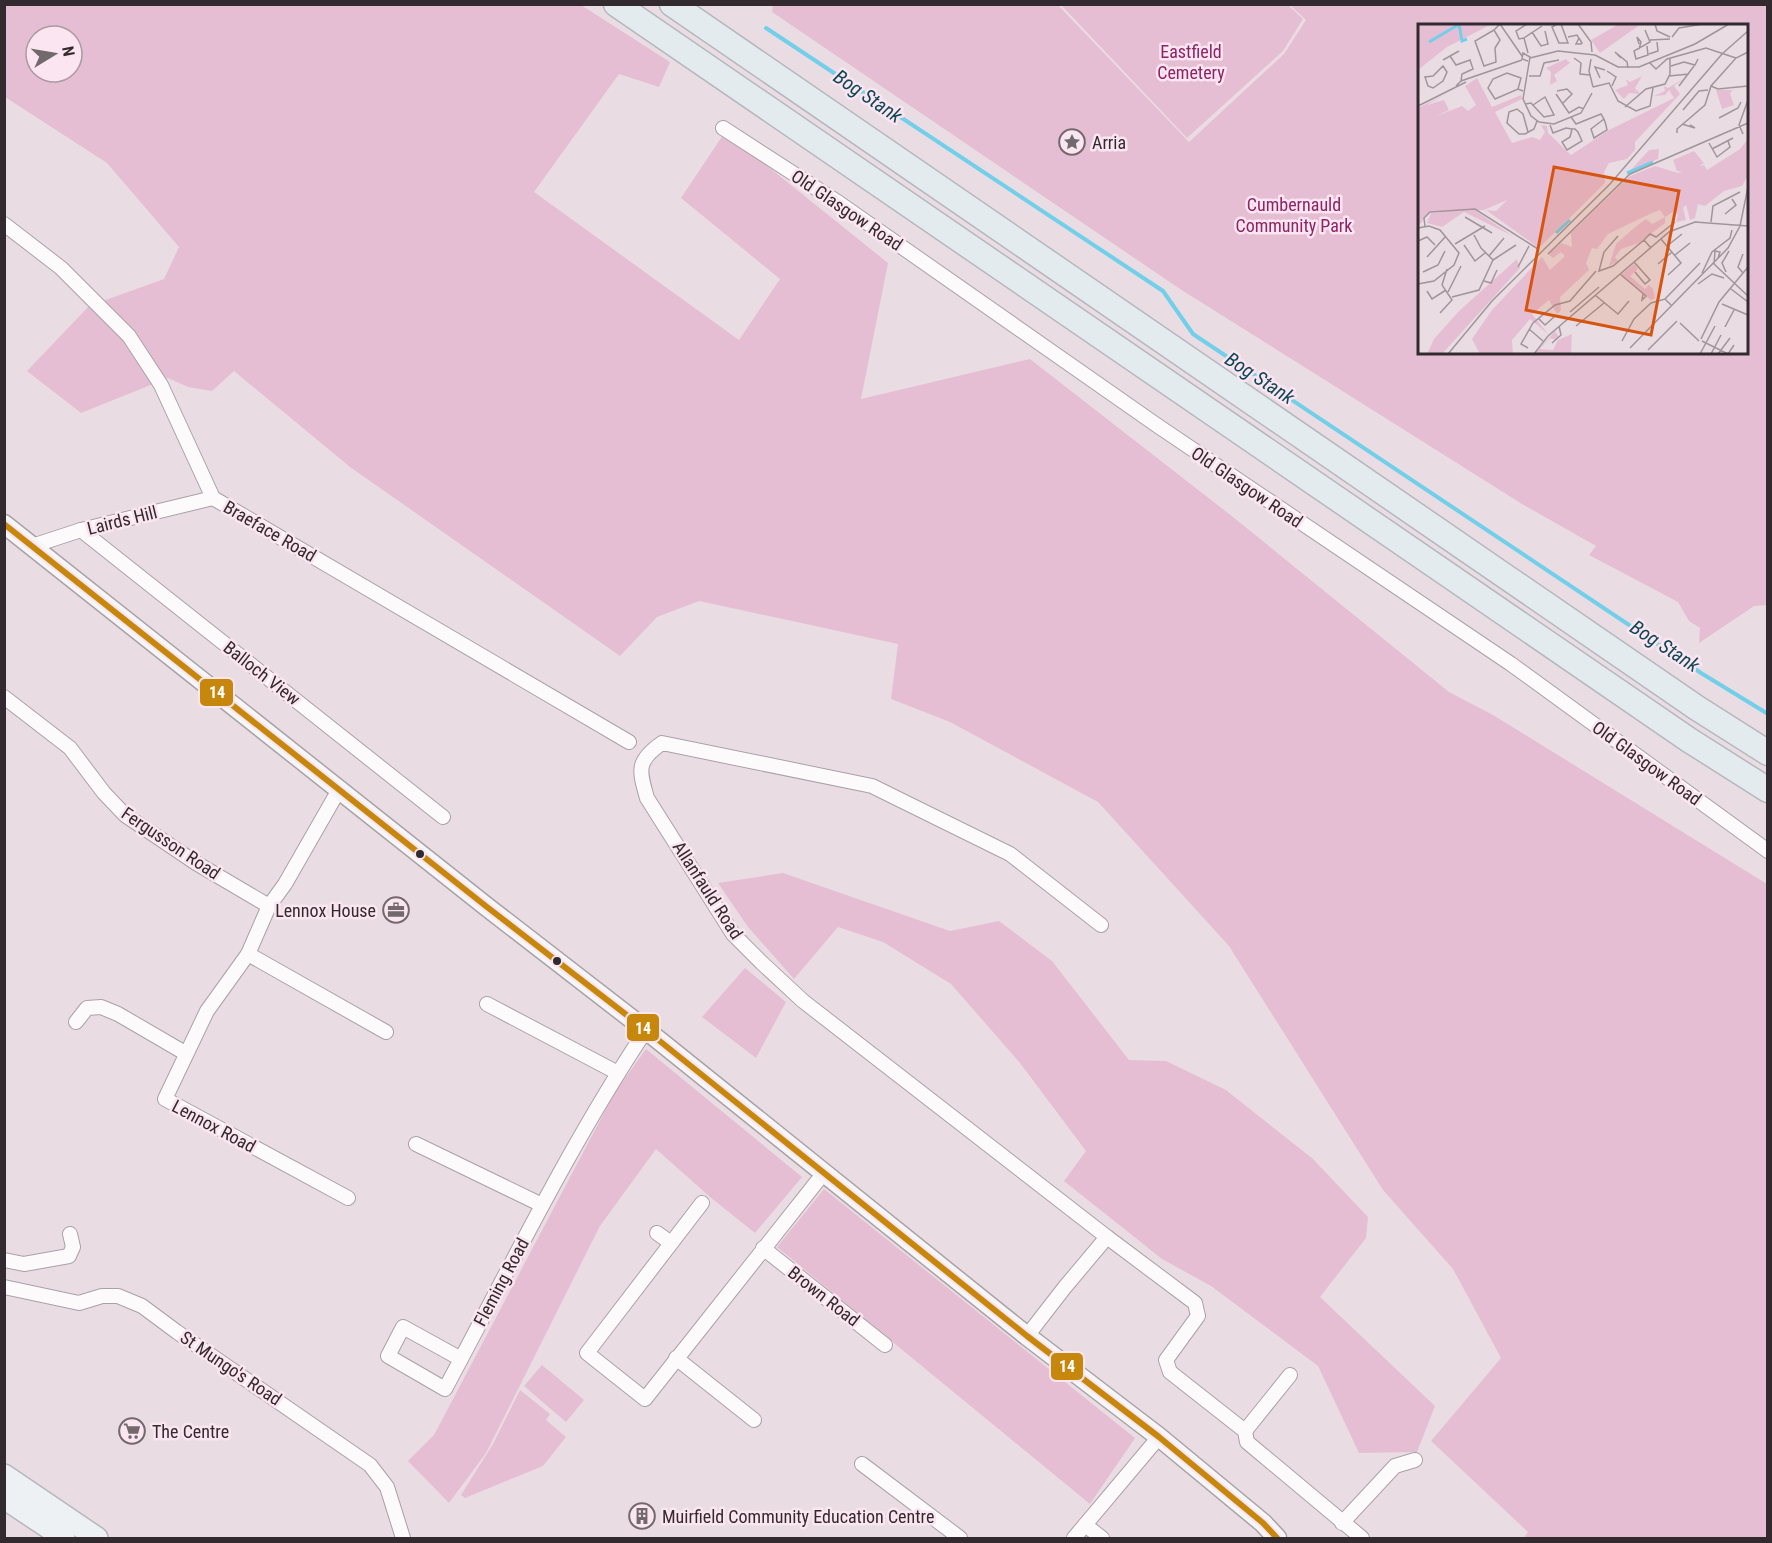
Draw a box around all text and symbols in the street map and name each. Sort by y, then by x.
north arrow [24,24,84,84]
inset map [1418,24,1748,354]
park label: Eastfield Cemetery [1157,41,1225,83]
text: N [58,45,78,58]
water label: Bog Stank [829,64,908,128]
place icon: Arria [1057,127,1087,157]
place label: Arria [1092,132,1126,153]
street label: Old Glasgow Road [787,165,907,255]
park label: Cumbernauld Community Park [1236,194,1352,236]
water label: Bog Stank [1221,347,1300,410]
street label: Old Glasgow Road [1187,442,1307,532]
street label: Braeface Road [220,496,320,566]
street label: Lairds Hill [85,501,159,539]
water label: Bog Stank [1626,615,1705,678]
street label: Balloch View [220,637,305,710]
line badge: 14 [199,678,234,707]
text: 14 [209,683,225,702]
street label: Old Glasgow Road [1588,716,1706,810]
street label: Fergusson Road [118,802,224,884]
street label: Allanfauld Road [669,837,747,943]
unlabelled marker [414,848,426,860]
office icon: Lennox House [381,895,411,925]
place label: Lennox House [275,900,376,921]
unlabelled marker [551,955,563,967]
line badge: 14 [626,1013,660,1042]
text: 14 [635,1019,651,1038]
street label: Lennox Road [169,1095,259,1157]
street label: Fleming Road [469,1234,533,1330]
street label: Brown Road [784,1262,864,1330]
street label: St Mungo's Road [176,1326,286,1410]
line badge: 14 [1050,1352,1084,1381]
text: 14 [1059,1357,1075,1376]
supermarket icon: The Centre [117,1416,147,1446]
place label: The Centre [152,1421,229,1442]
building icon: Muirfield Community Education Centre [627,1501,657,1531]
place label: Muirfield Community Education Centre [662,1506,934,1527]

